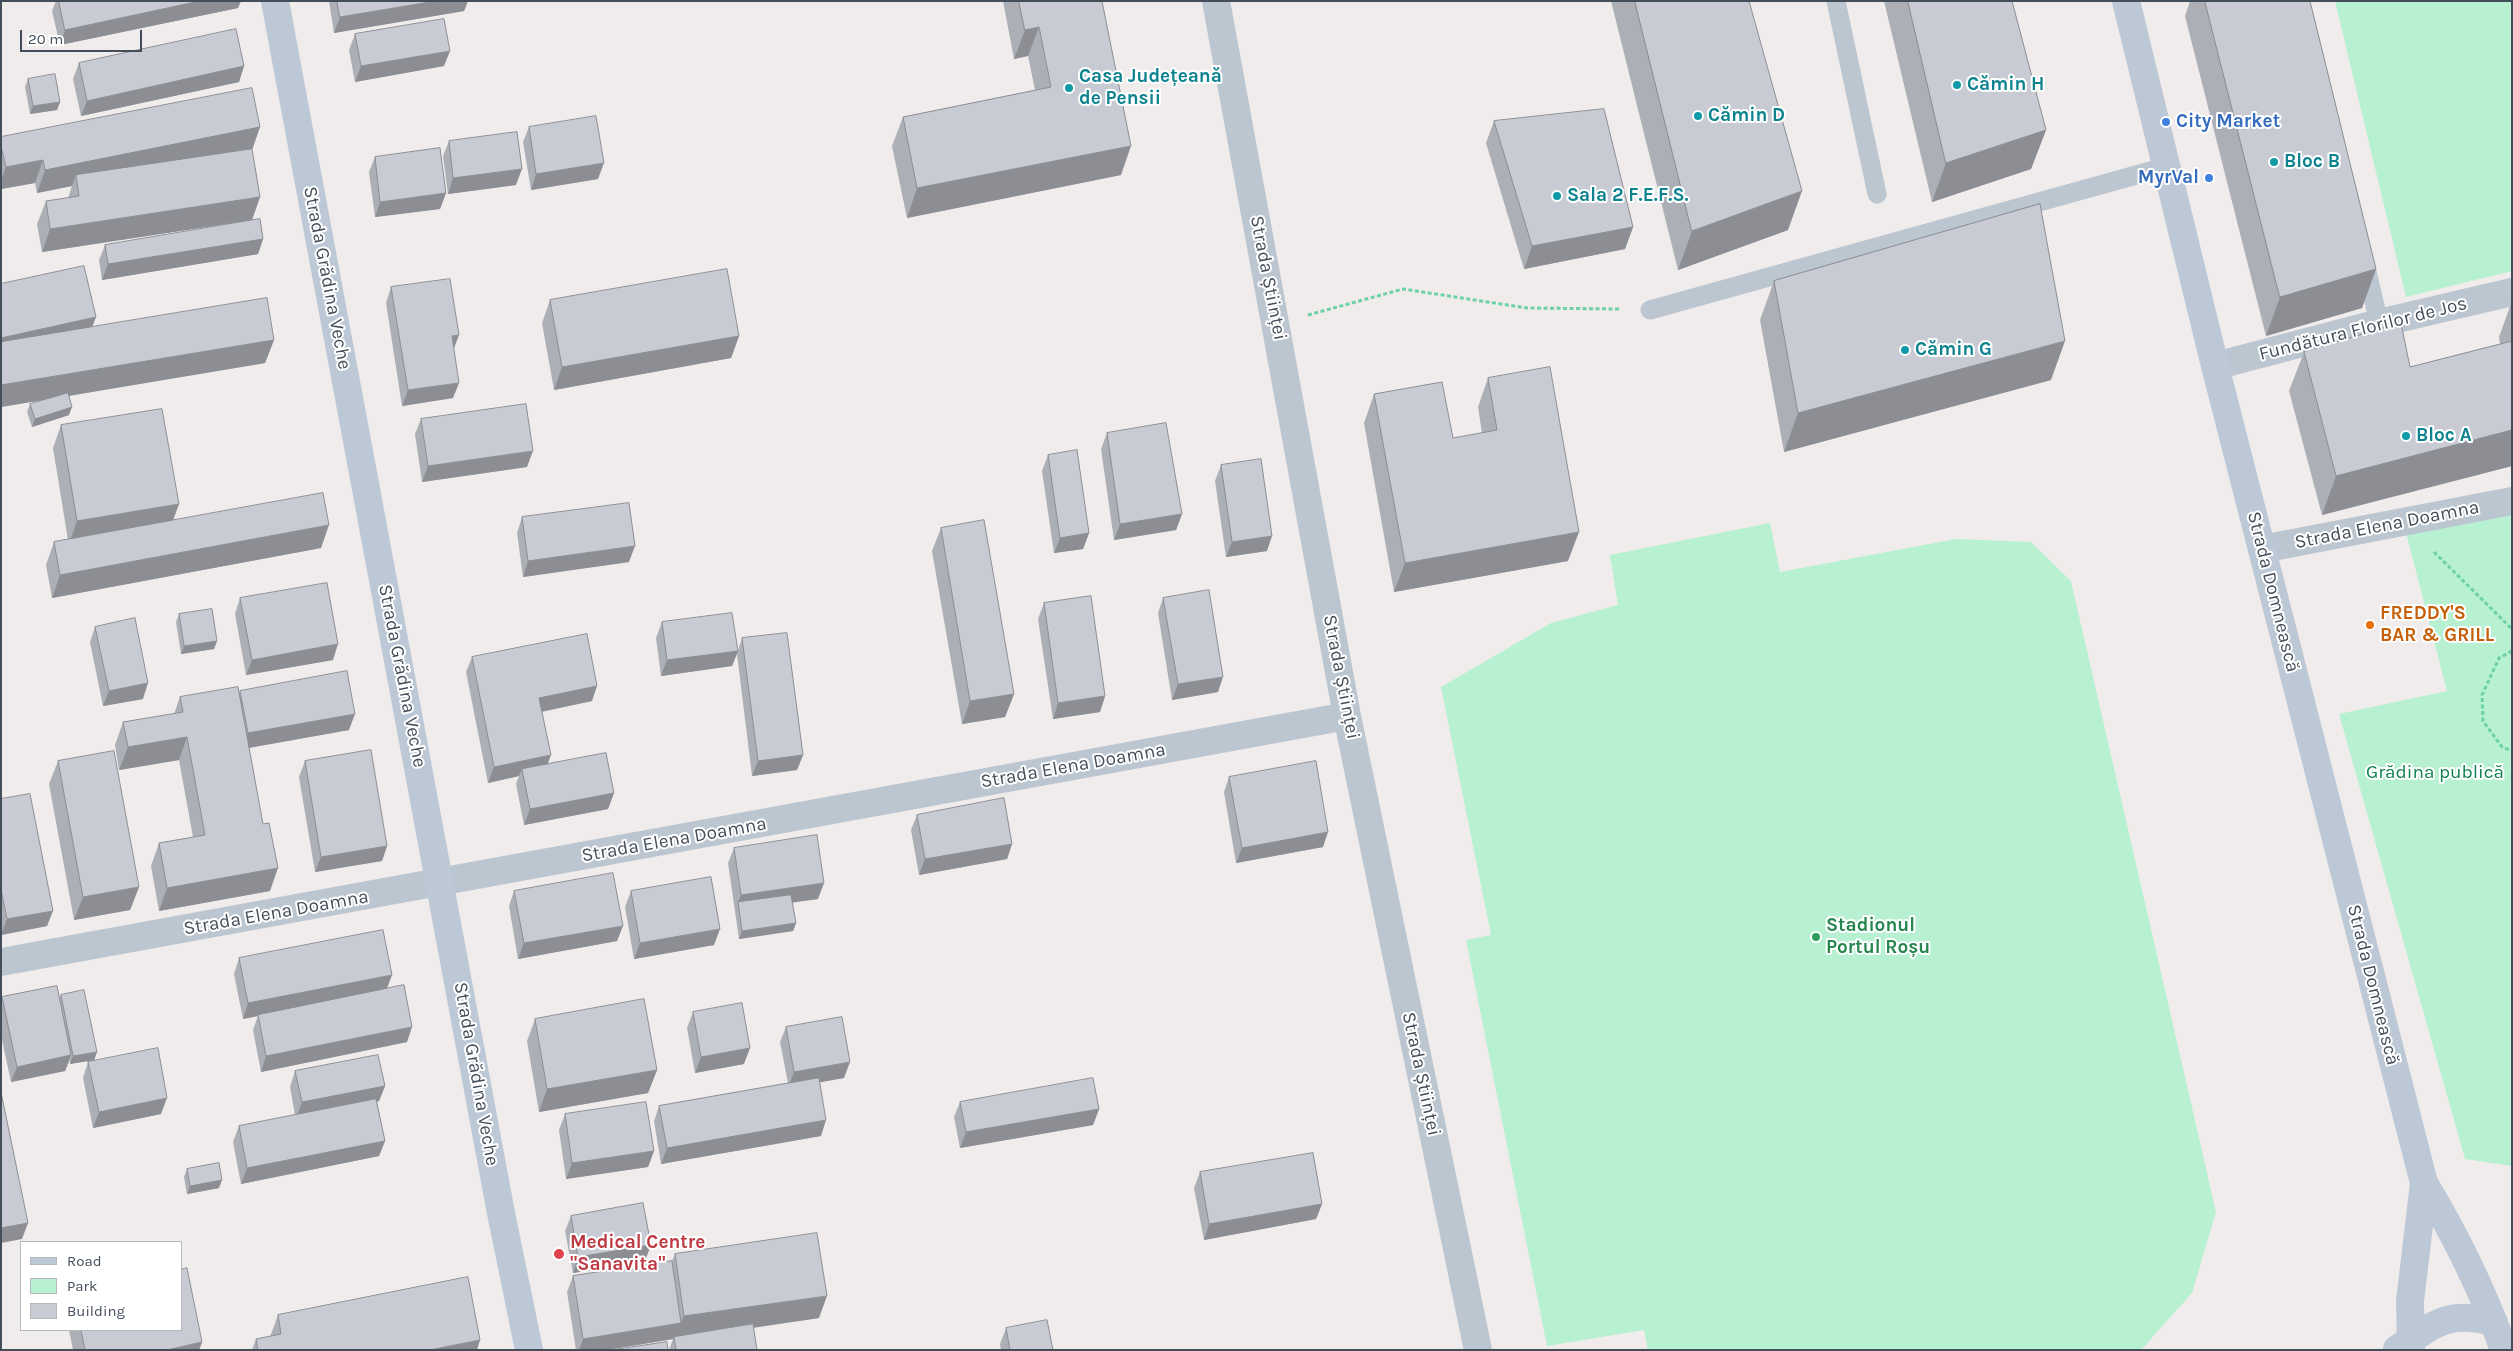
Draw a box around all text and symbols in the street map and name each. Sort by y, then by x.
scale bar [22,20,145,52]
text: 20 m [28,30,63,48]
place label: Casa Județeană de Pensii [1079,66,1222,110]
place label: Cămin H [1967,74,2044,96]
marker: Cămin H [1951,79,1963,91]
marker: Casa Județeană de Pensii [1063,82,1075,94]
place label: Cămin D [1708,105,1785,127]
marker: Cămin D [1692,110,1704,122]
place label: City Market [2176,111,2280,133]
marker: City Market [2160,116,2172,128]
place label: Bloc B [2284,151,2340,173]
marker: Bloc B [2268,156,2280,168]
place label: MyrVal [2138,167,2199,189]
marker: MyrVal [2203,172,2215,184]
street label: Strada Grădina Veche [298,185,356,371]
place label: Sala 2 F.E.F.S. [1567,185,1689,207]
marker: Sala 2 F.E.F.S. [1551,190,1563,202]
street label: Strada Științei [1245,214,1291,342]
street label: Fundătura Florilor de Jos [2257,292,2469,366]
place label: Cămin G [1915,339,1992,361]
marker: Cămin G [1899,344,1911,356]
place label: Bloc A [2416,425,2472,447]
marker: Bloc A [2400,430,2412,442]
street label: Strada Elena Doamna [2293,496,2481,554]
street label: Strada Domnească [2242,509,2304,675]
street label: Strada Grădina Veche [373,583,431,769]
place label: FREDDY'S BAR & GRILL [2380,603,2494,647]
street label: Strada Științei [1318,613,1364,741]
marker: FREDDY'S BAR & GRILL [2364,619,2376,631]
street label: Strada Elena Doamna [979,738,1167,794]
park label: Grădina publică [2366,762,2504,784]
street label: Strada Elena Doamna [580,812,768,868]
street label: Strada Elena Doamna [182,885,370,941]
street label: Strada Domnească [2342,902,2404,1068]
place label: Stadionul Portul Roșu [1826,915,1930,959]
marker: Stadionul Portul Roșu [1810,931,1822,943]
street label: Strada Grădina Veche [449,980,503,1168]
street label: Strada Științei [1397,1010,1445,1138]
place label: Medical Centre "Sanavita" [570,1232,705,1276]
legend [20,1241,182,1331]
marker: Medical Centre "Sanavita" [552,1247,566,1261]
text: Road [67,1252,102,1270]
text: Park [67,1277,97,1295]
text: Building [67,1302,125,1320]

